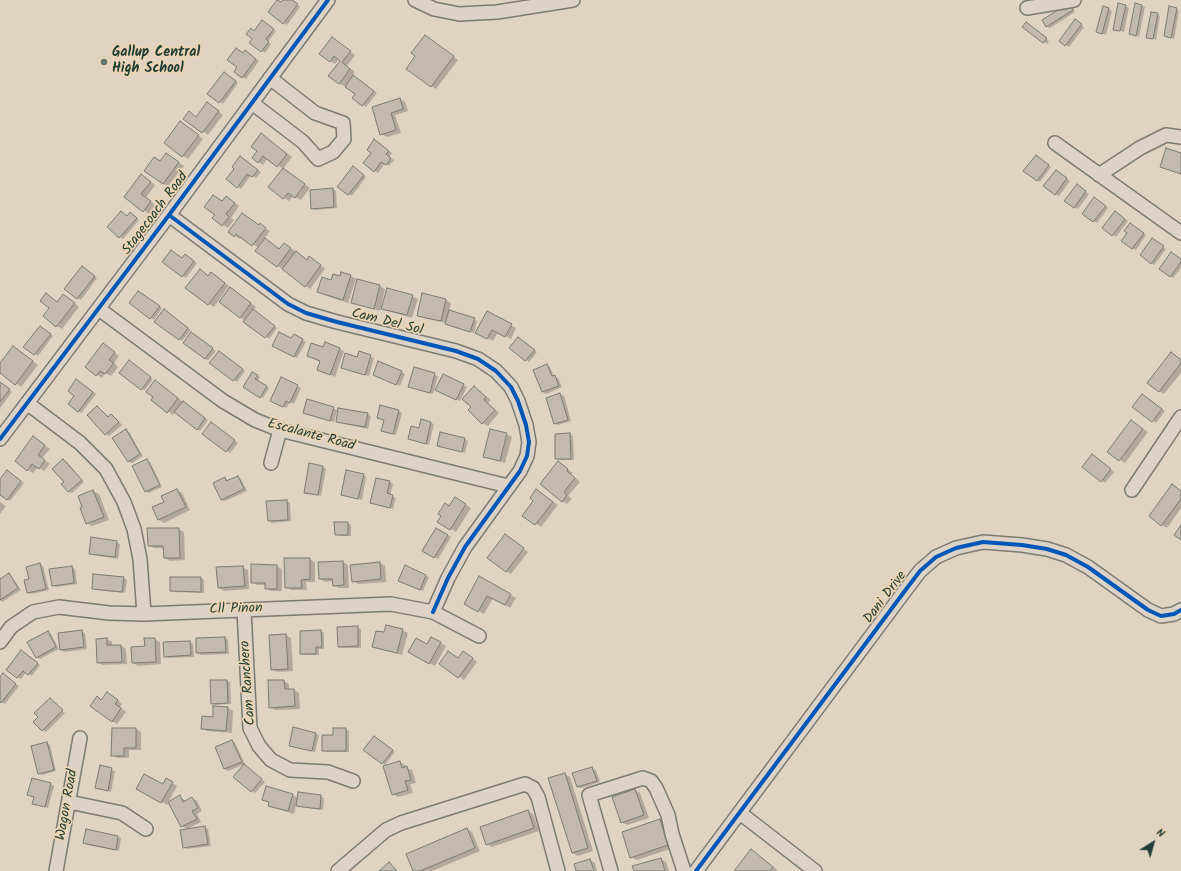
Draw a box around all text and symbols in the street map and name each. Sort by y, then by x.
place label: Gallup Central High School [112,46,200,78]
marker: Gallup Central High School [99,57,109,67]
street label: Stagecoach Road [120,169,192,259]
street label: Cam Del Sol [349,306,425,340]
street label: Escalante Road [265,416,357,456]
street label: Dani Drive [861,569,911,627]
street label: Cll Pinon [209,601,263,619]
street label: Cam Ranchero [238,640,260,726]
street label: Wagon Road [54,768,82,842]
north arrow [1133,823,1173,863]
text: N [1152,824,1168,843]

